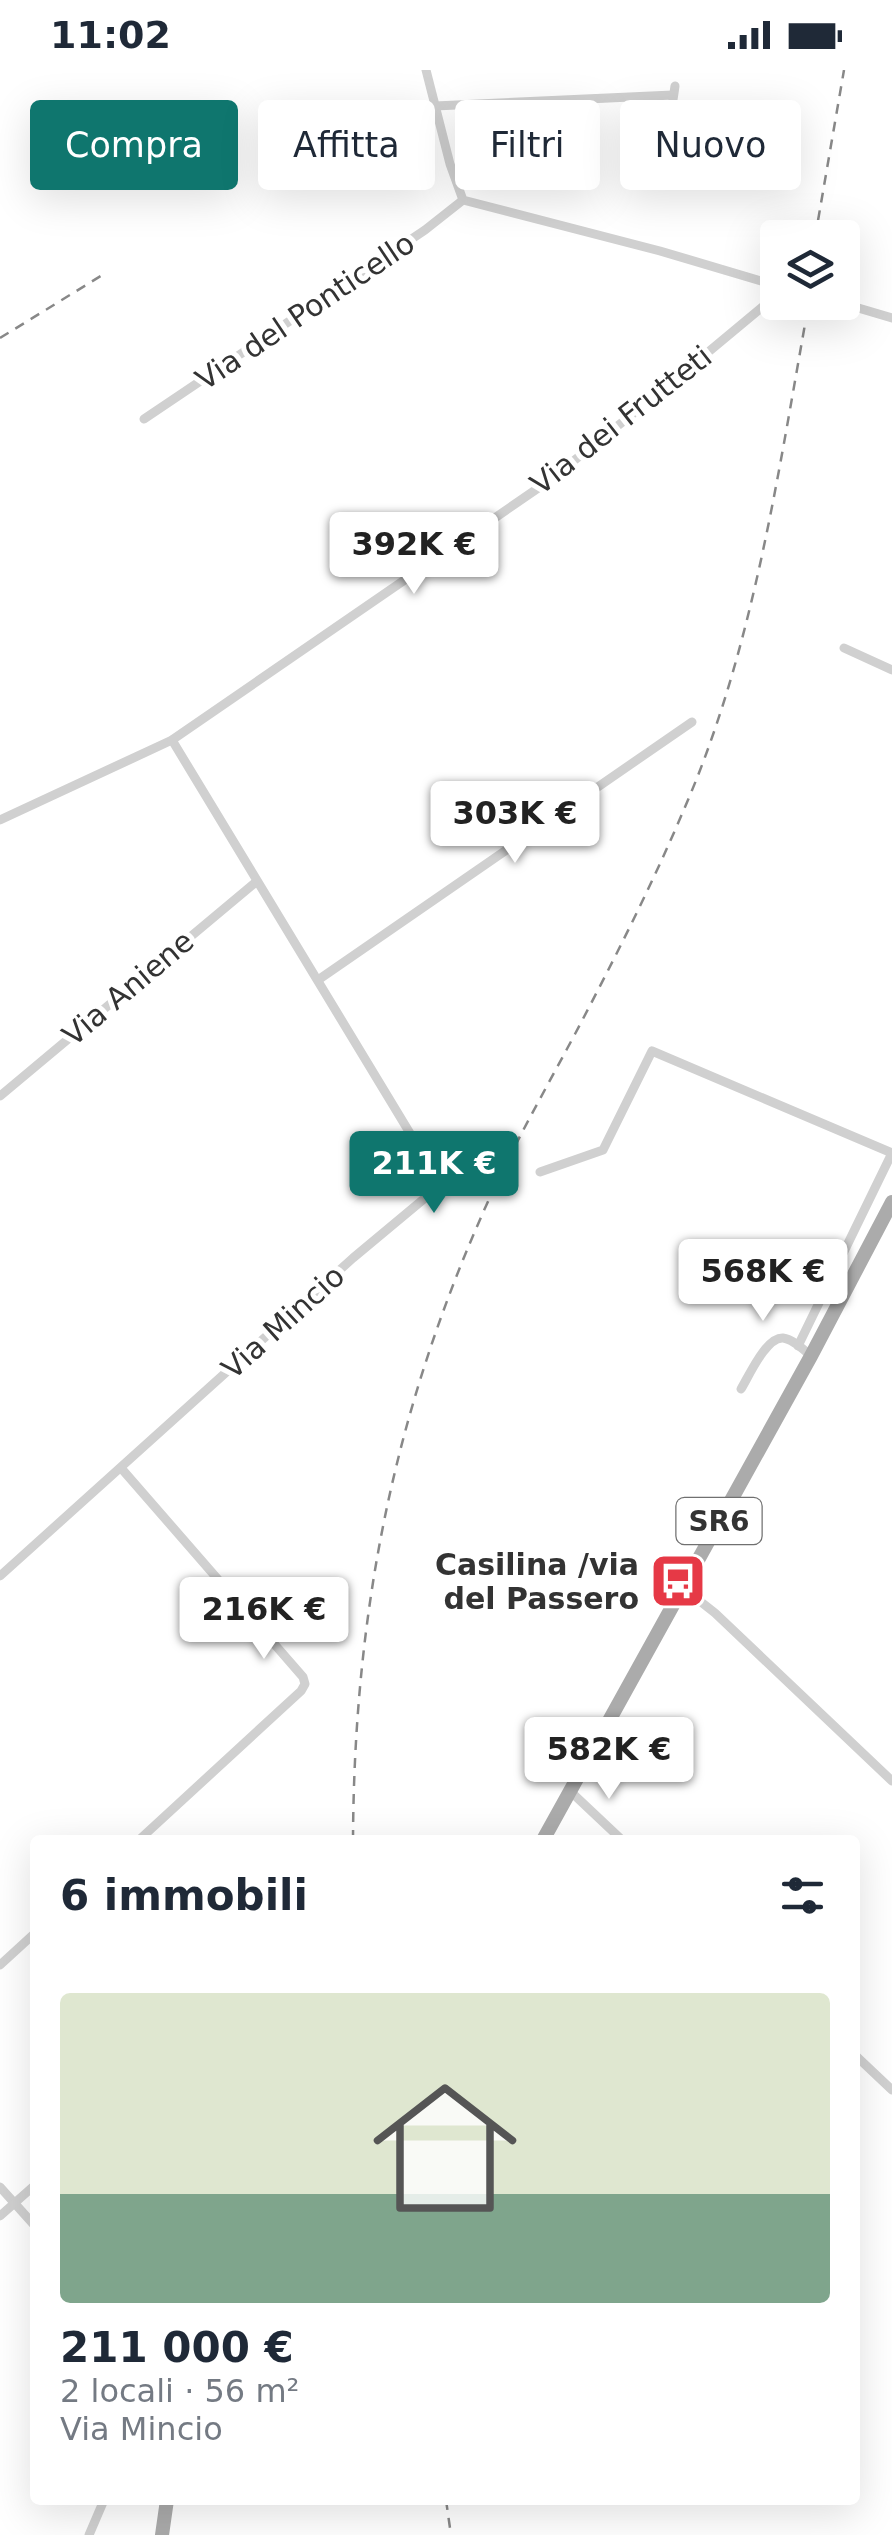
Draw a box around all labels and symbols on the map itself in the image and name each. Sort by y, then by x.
street label: Via del Ponticello [189,225,421,397]
street label: Via dei Frutteti [524,338,718,502]
pin: 392K € [333,512,495,597]
pin: 303K € [434,781,596,866]
street label: Via Aniene [55,923,201,1053]
pin: 211K € [353,1131,515,1216]
pin: 568K € [682,1239,844,1324]
street label: Via Mincio [215,1258,351,1386]
road number: SR6 [676,1498,762,1544]
place label: Casilina /via del Passero [435,1547,639,1616]
bus stop icon: Casilina /via del Passero [648,1551,708,1611]
pin: 216K € [183,1577,345,1662]
pin: 582K € [528,1717,690,1802]

